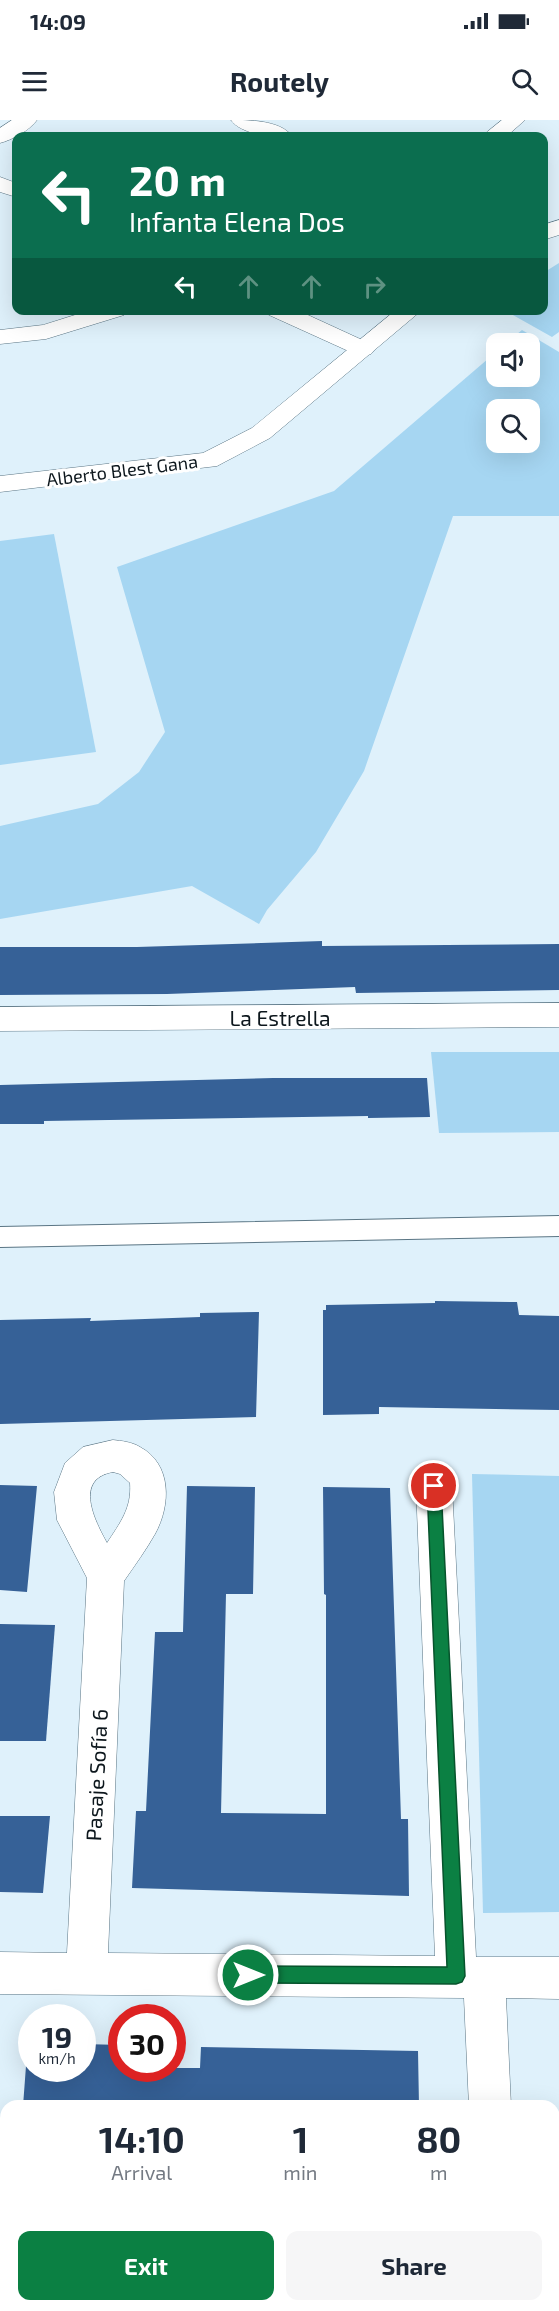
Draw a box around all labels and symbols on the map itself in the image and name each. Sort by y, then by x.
street label: Alberto Blest Gana [45,450,199,490]
street label: La Estrella [230,1005,330,1030]
pin [408,1460,459,1511]
street label: Pasaje Sofía 6 [80,1708,113,1842]
position arrow [216,1943,280,2007]
speed limit sign: 30 [108,2004,186,2082]

